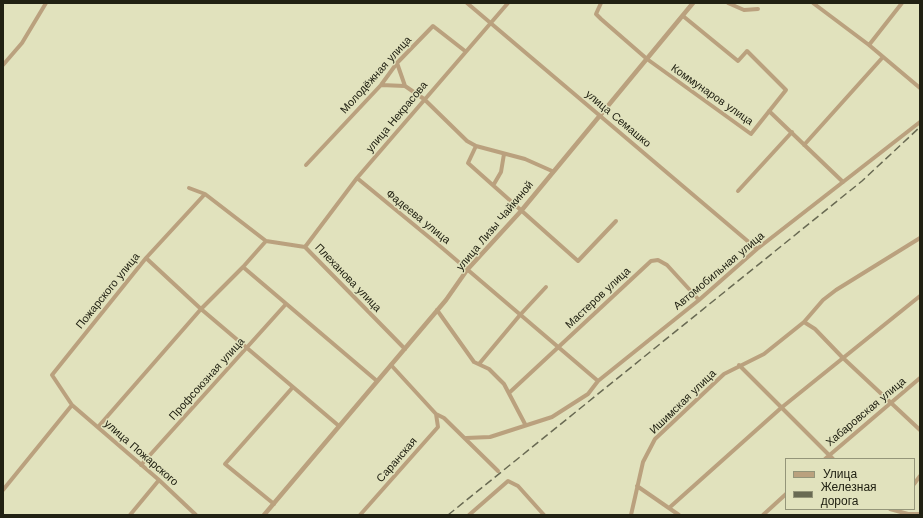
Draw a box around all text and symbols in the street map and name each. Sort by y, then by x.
street label: Молодёжная улица [338,34,414,116]
street label: Коммунаров улица [668,62,756,128]
street label: улица Некрасова [363,79,431,155]
street label: улица Семашко [582,88,654,150]
street label: улица Лизы Чайкиной [454,178,536,274]
street label: Фадеева улица [383,187,453,247]
street label: Автомобильная улица [671,229,767,313]
street label: Плеханова улица [312,241,384,315]
street label: Пожарского улица [73,250,143,332]
street label: Мастеров улица [563,265,633,331]
street label: Профсоюзная улица [167,335,247,423]
street label: Ишимская улица [647,367,719,437]
street label: Хабаровская улица [823,375,909,449]
street label: улица Пожарского [101,417,181,489]
street label: Саранская [374,435,420,485]
legend [785,458,915,510]
text: Улица [823,467,857,481]
text: Железная дорога [821,480,877,508]

